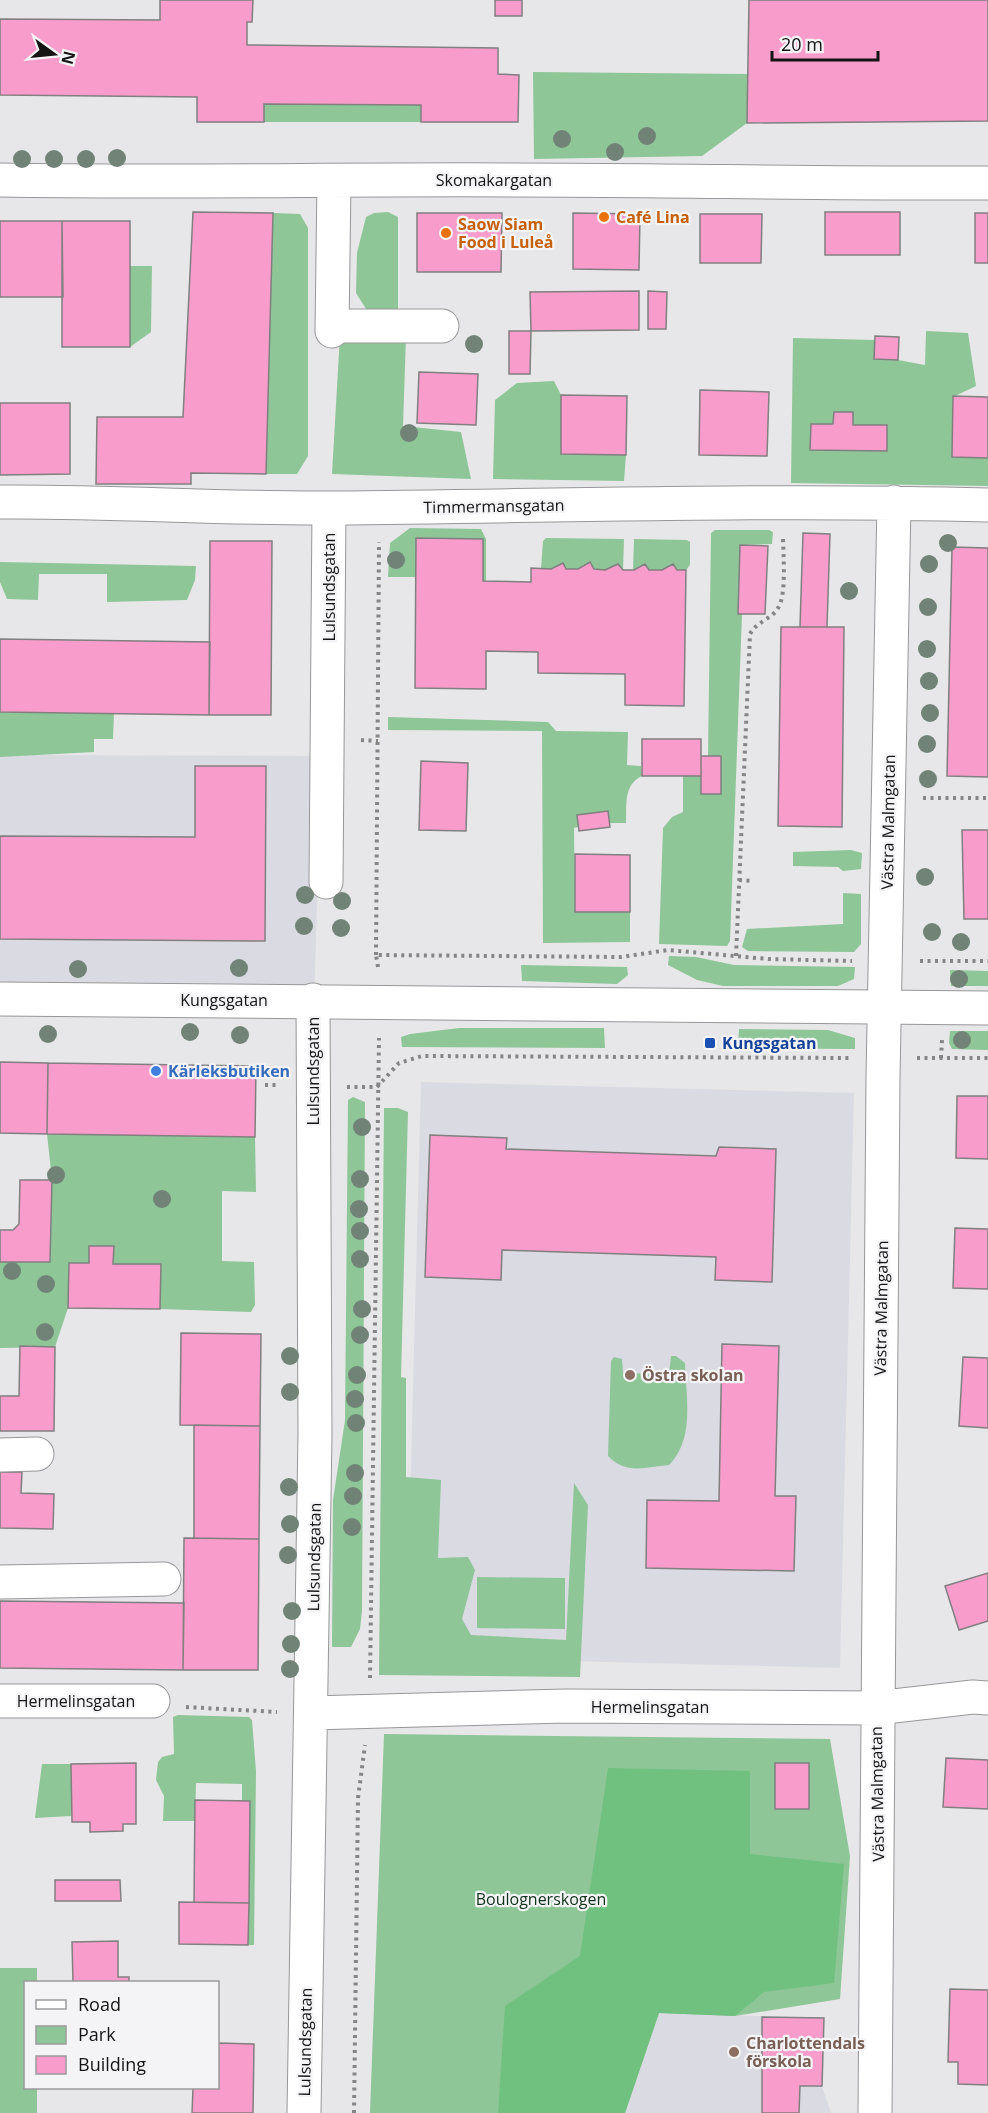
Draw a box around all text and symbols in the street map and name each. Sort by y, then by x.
north arrow [24,24,84,84]
scale bar [772,24,878,62]
text: 20 m [781,32,823,56]
text: N [56,49,81,67]
street label: Skomakargatan [436,169,552,191]
place label: Café Lina [616,206,690,228]
marker: Café Lina [597,210,611,224]
place label: Saow Siam Food i Luleå [458,213,553,253]
marker: Saow Siam Food i Luleå [439,226,453,240]
street label: Timmermansgatan [423,494,565,518]
street label: Lulsundsgatan [318,533,340,641]
street label: Västra Malmgatan [876,754,900,890]
street label: Kungsgatan [180,989,268,1011]
street label: Lulsundsgatan [302,1017,324,1125]
place label: Kungsgatan [722,1032,816,1054]
marker: Kungsgatan [703,1036,717,1050]
place label: Kärleksbutiken [168,1060,290,1082]
marker: Kärleksbutiken [149,1064,163,1078]
street label: Västra Malmgatan [869,1240,893,1376]
place label: Östra skolan [642,1364,744,1386]
marker: Östra skolan [623,1368,637,1382]
street label: Lulsundsgatan [302,1502,326,1612]
street label: Hermelinsgatan [17,1690,135,1712]
street label: Hermelinsgatan [591,1696,709,1718]
street label: Västra Malmgatan [865,1726,889,1862]
park label: Boulognerskogen [476,1888,606,1910]
legend [24,1981,219,2089]
street label: Lulsundsgatan [293,1987,317,2097]
text: Road [78,1992,121,2016]
text: Park [78,2022,116,2046]
place label: Charlottendals förskola [746,2032,865,2072]
marker: Charlottendals förskola [727,2045,741,2059]
text: Building [78,2052,146,2076]

